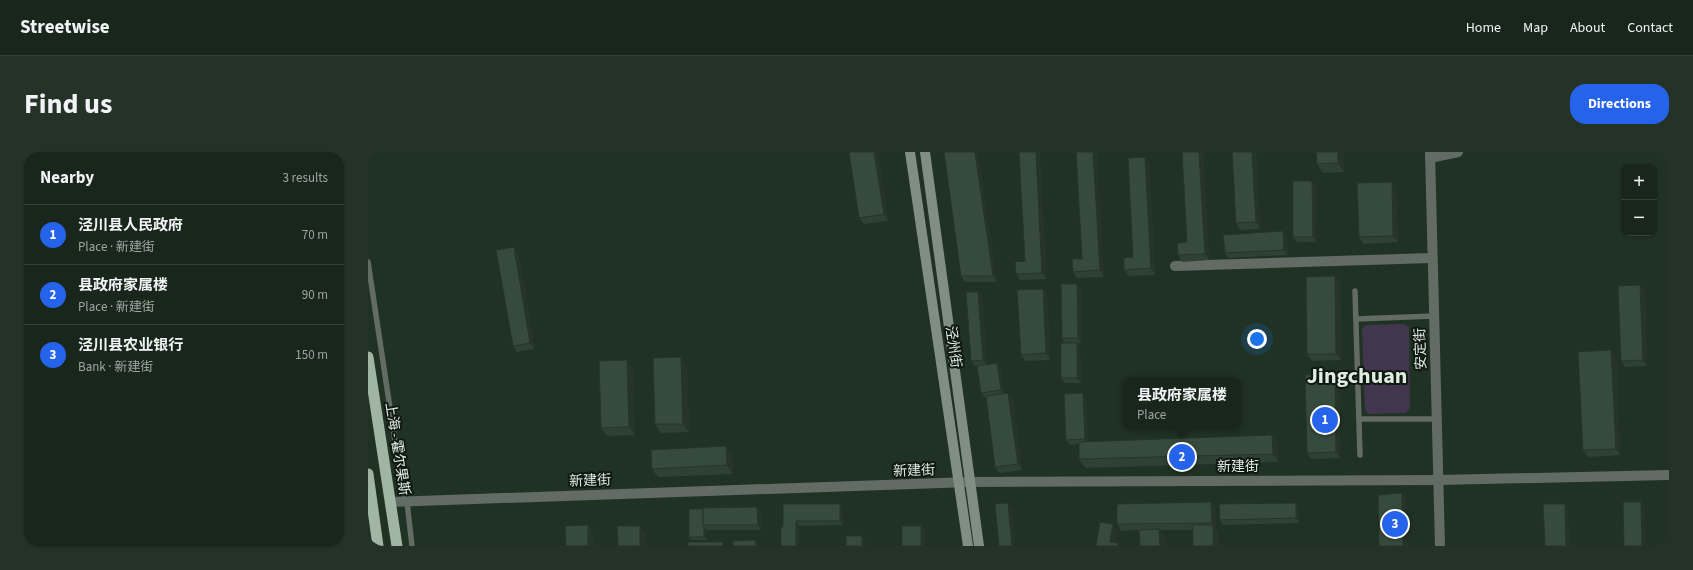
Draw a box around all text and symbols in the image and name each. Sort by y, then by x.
text: Streetwise [20,14,110,41]
text: Home [1466,18,1501,38]
text: Map [1523,18,1548,38]
text: About [1570,18,1605,38]
text: Contact [1627,18,1673,38]
text: Find us [24,84,112,124]
button: Directions [1570,84,1669,124]
map controls [1621,164,1657,236]
button: + [1621,164,1657,200]
text: Nearby [40,166,94,190]
text: 3 results [283,169,328,187]
button: − [1621,200,1657,236]
text: 泾川县人民政府 [78,215,183,236]
text: 1 [50,226,56,244]
text: 70 m [302,226,328,244]
text: Place · 新建街 [78,238,155,256]
text: 县政府家属楼 [78,275,168,296]
text: 2 [50,286,56,304]
text: 90 m [302,286,328,304]
text: Place · 新建街 [78,298,155,316]
street label: 泾州街 [940,325,966,369]
street label: 安定街 [1410,328,1432,370]
your location [1247,329,1267,349]
text: 泾川县农业银行 [78,335,183,356]
text: 3 [50,346,56,364]
text: 150 m [295,346,328,364]
text: Bank · 新建街 [78,358,153,376]
district label: Jingchuan [1307,360,1407,392]
popup [1123,377,1241,429]
text: 县政府家属楼 [1137,385,1227,406]
street label: 上海 - 霍尔果斯 [380,401,414,497]
pin: 1 [1312,405,1338,435]
text: Place [1137,406,1166,424]
pin: 2 [1169,442,1195,472]
street label: 新建街 [1217,457,1259,477]
street label: 新建街 [893,460,935,482]
street label: 新建街 [569,470,611,492]
pin: 3 [1382,509,1408,539]

